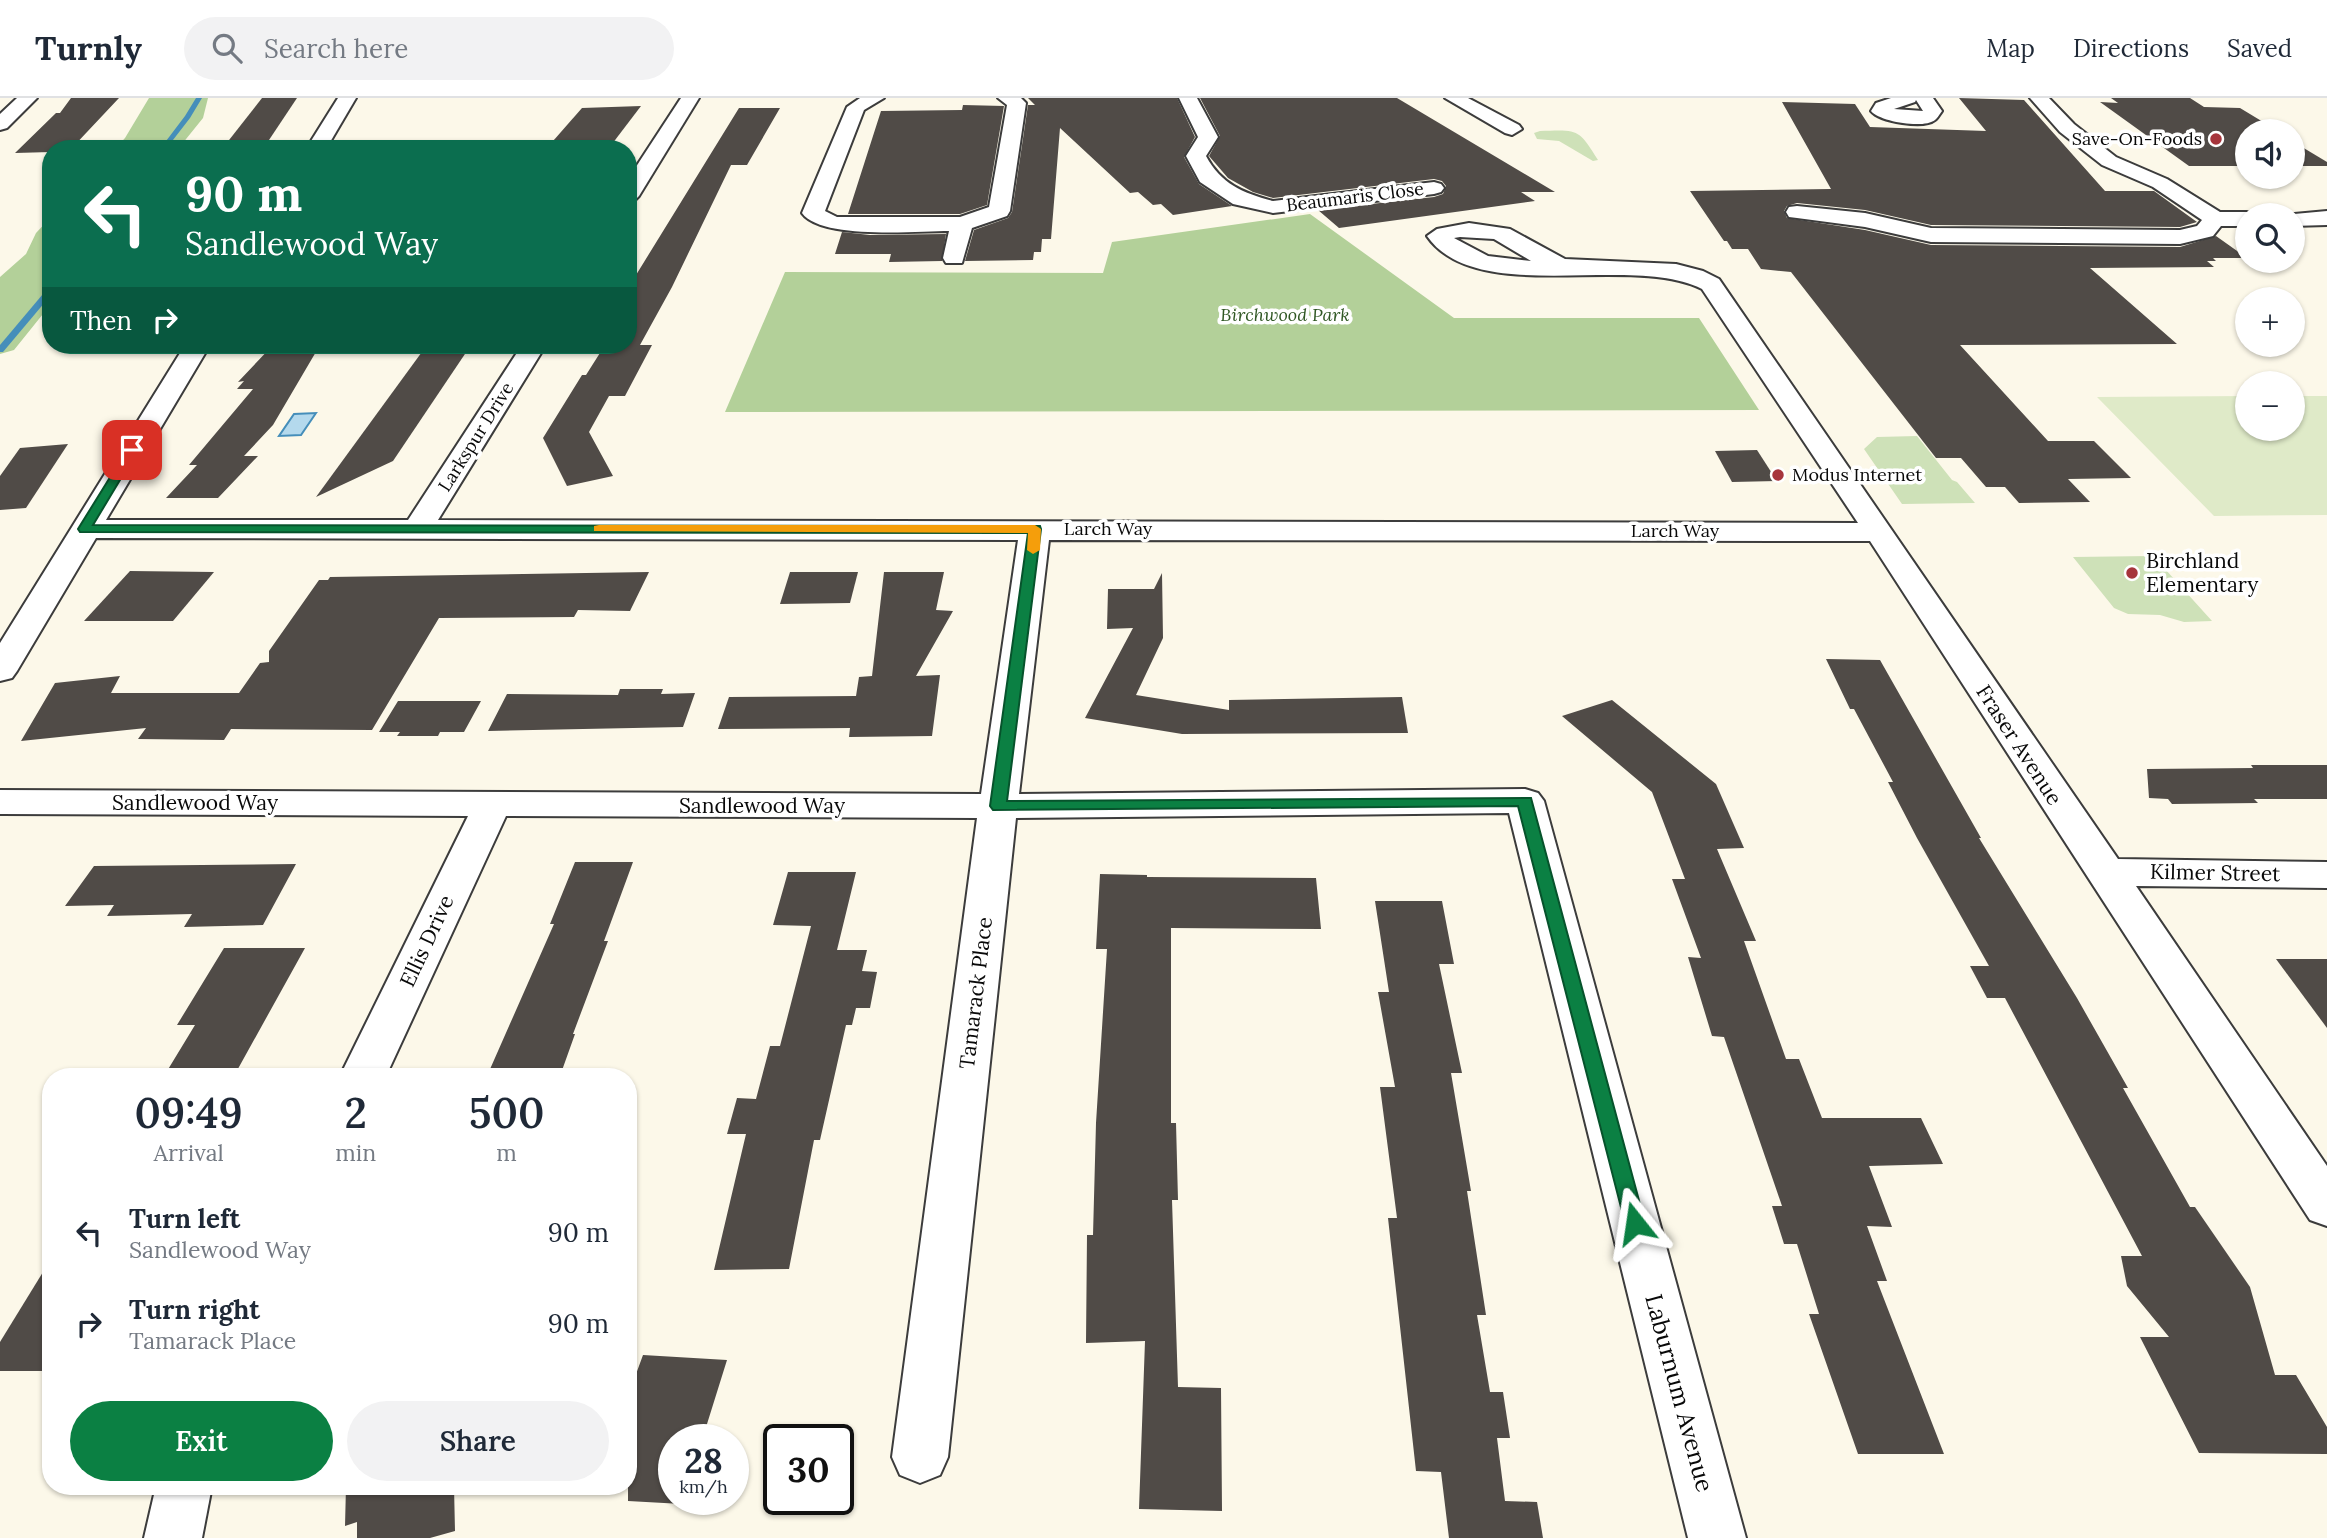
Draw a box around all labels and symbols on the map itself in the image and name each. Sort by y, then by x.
place label: Save-On-Foods [2072,127,2202,150]
marker: Save-On-Foods [2208,131,2224,147]
street label: Beaumaris Close [1285,177,1425,216]
park label: Birchwood Park [1220,303,1350,326]
street label: Larkspur Drive [433,378,519,496]
pin [102,420,162,480]
place label: Modus Internet [1792,463,1922,486]
marker: Modus Internet [1770,467,1786,483]
street label: Larch Way [1064,517,1153,540]
street label: Larch Way [1631,519,1720,542]
place label: Birchland Elementary [2146,547,2258,598]
marker: Birchland Elementary [2124,565,2140,581]
street label: Fraser Avenue [1970,679,2068,810]
street label: Sandlewood Way [112,789,278,816]
street label: Sandlewood Way [679,792,845,819]
street label: Kilmer Street [2150,858,2281,887]
street label: Ellis Drive [394,891,460,991]
street label: Tamarack Place [953,915,998,1070]
position arrow [1598,1186,1672,1260]
street label: Laburnum Avenue [1638,1291,1721,1495]
speed limit sign: 30 [763,1424,854,1515]

